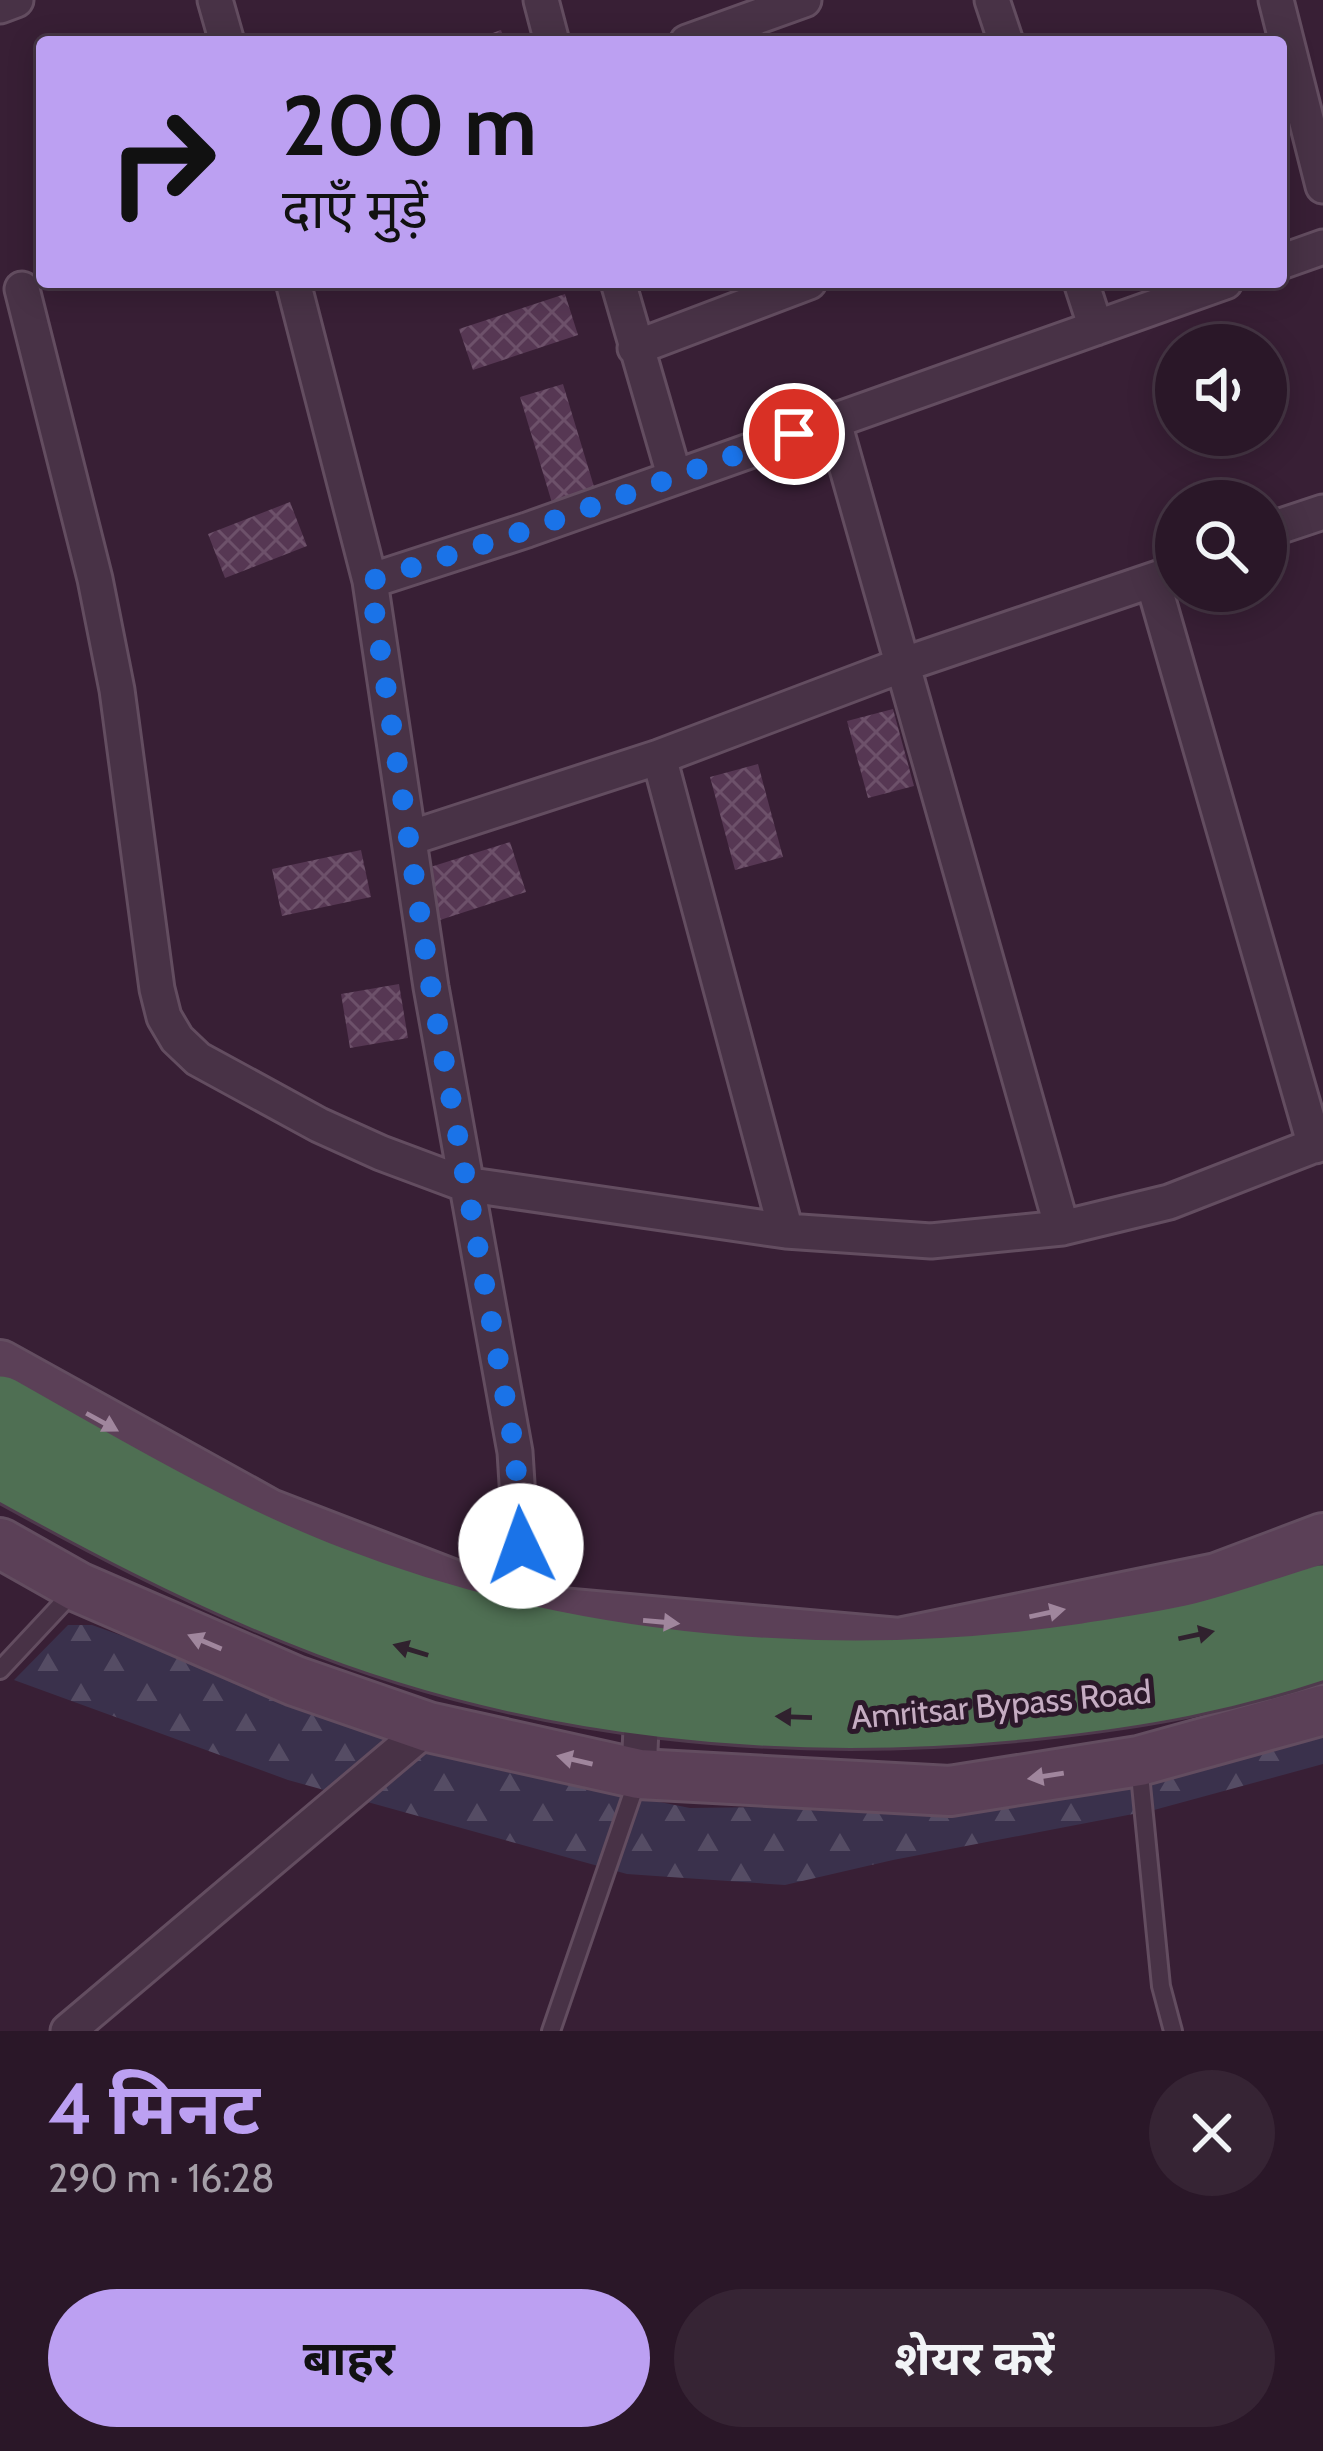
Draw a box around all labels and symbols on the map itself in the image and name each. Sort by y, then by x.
pin [743,383,845,485]
one-way arrow [85,1411,120,1432]
position arrow [458,1483,584,1609]
one-way arrow [1028,1603,1066,1622]
one-way arrow [643,1613,680,1632]
one-way arrow [1177,1624,1215,1643]
one-way arrow [187,1632,222,1652]
one-way arrow [392,1640,429,1658]
street label: Amritsar Bypass Road [849,1671,1153,1737]
one-way arrow [774,1708,812,1727]
one-way arrow [557,1750,594,1769]
one-way arrow [1027,1766,1064,1785]

